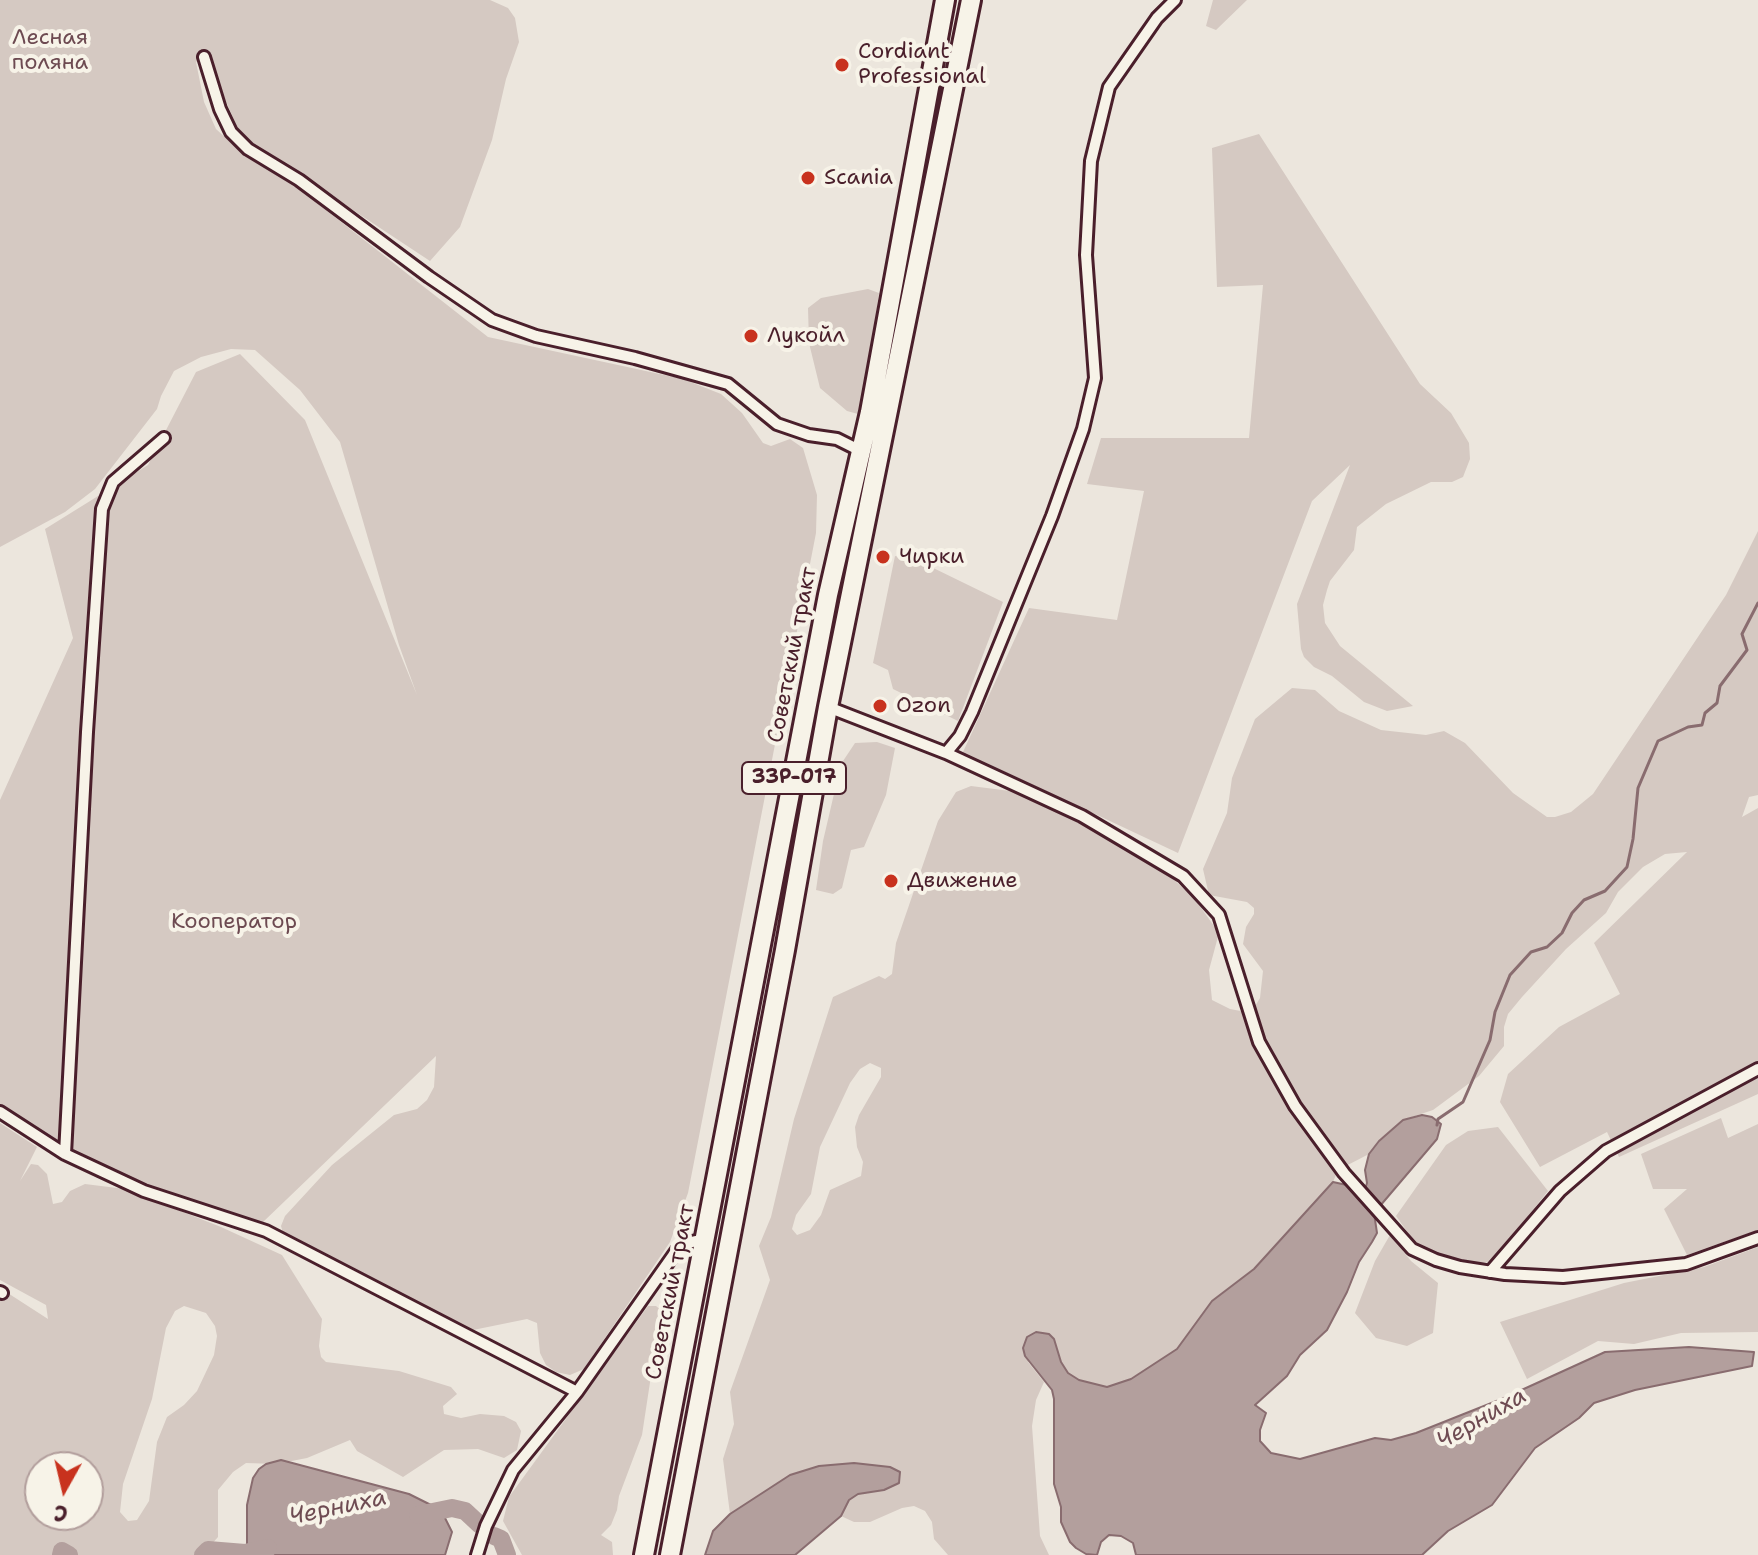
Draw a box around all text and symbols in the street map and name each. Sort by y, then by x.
park label: Лесная поляна [12,25,88,76]
place label: Cordiant Professional [858,39,986,90]
marker: Cordiant Professional [833,56,851,74]
place label: Scania [824,165,893,191]
marker: Scania [799,169,817,187]
place label: Лукойл [767,323,845,349]
marker: Лукойл [742,327,760,345]
place label: Чирки [899,544,964,570]
marker: Чирки [874,548,892,566]
street label: Советский тракт [763,565,823,745]
place label: Ozon [896,693,951,719]
marker: Ozon [871,697,889,715]
road number: 33Р-017 [742,762,846,794]
place label: Движение [907,868,1018,894]
marker: Движение [882,872,900,890]
park label: Кооператор [171,909,297,935]
street label: Советский тракт [641,1202,701,1382]
water label: Черниха [1432,1382,1532,1456]
north arrow [24,1451,104,1531]
water label: Черниха [287,1484,389,1532]
text: С [52,1498,70,1529]

